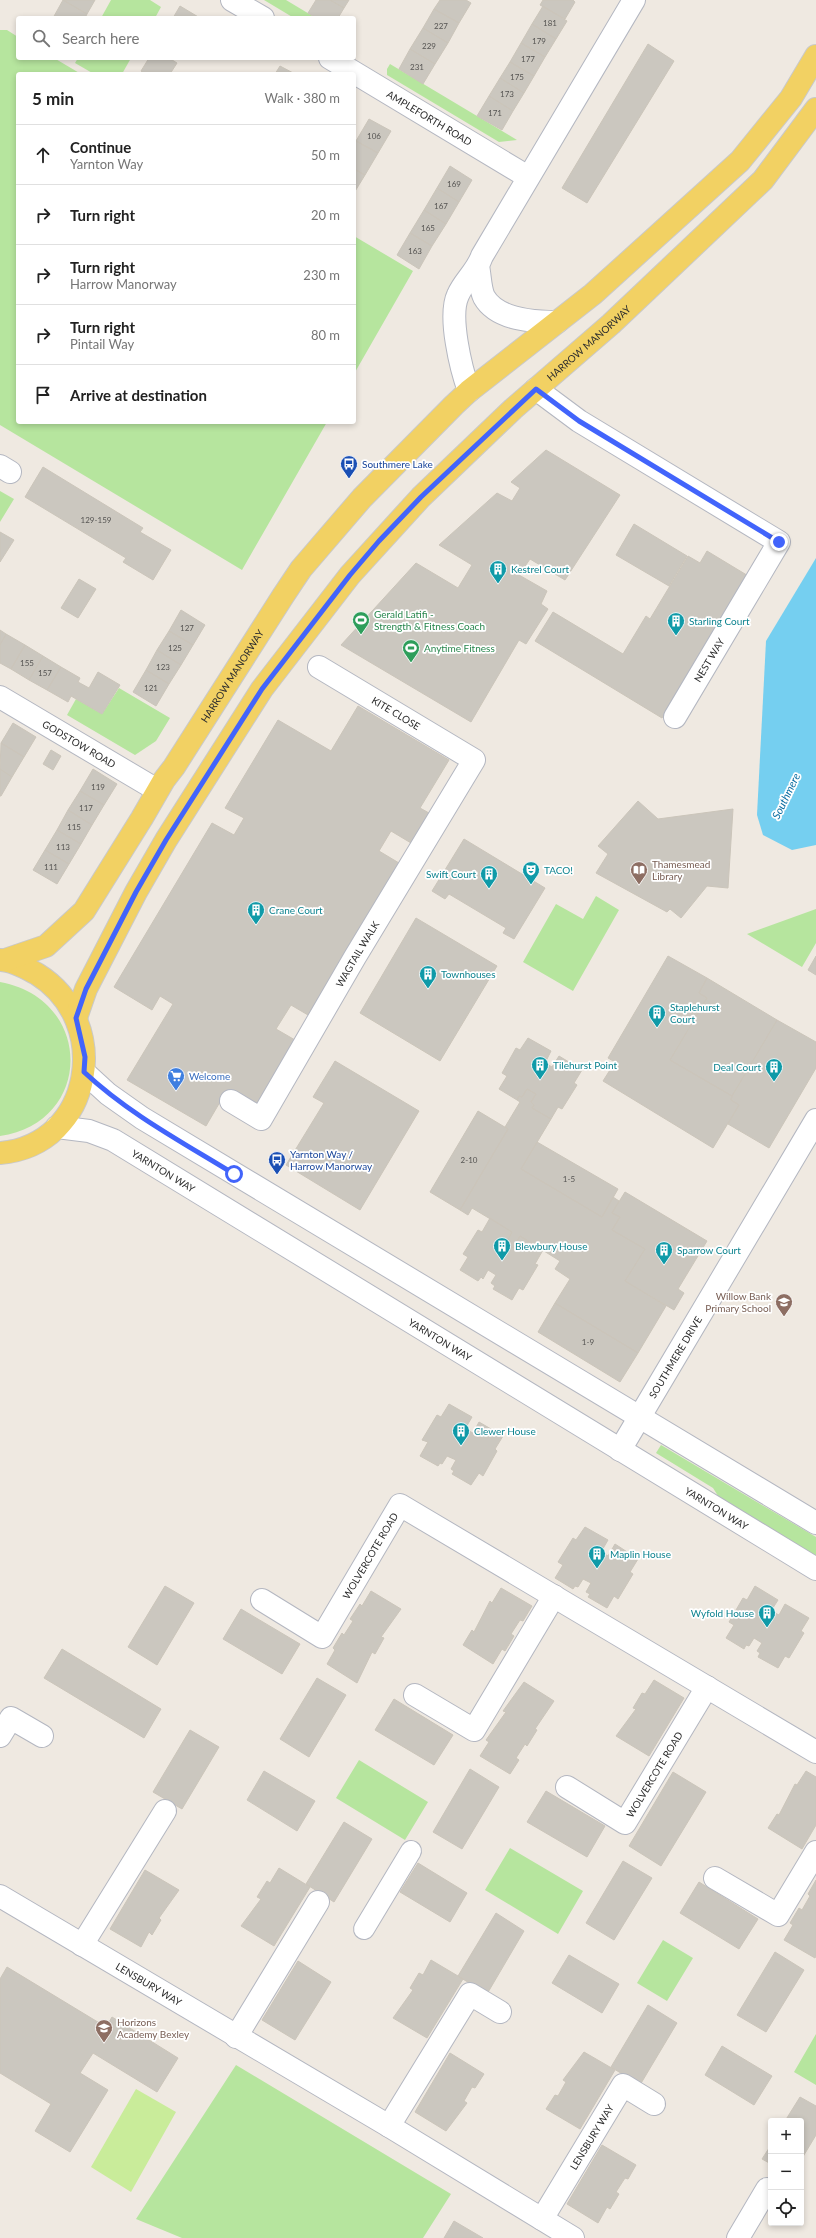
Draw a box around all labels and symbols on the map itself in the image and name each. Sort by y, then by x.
house number: 181 [543,18,557,28]
house number: 227 [434,21,448,31]
house number: 179 [532,36,546,46]
house number: 229 [422,41,436,51]
house number: 177 [521,54,535,64]
house number: 231 [410,62,424,72]
house number: 175 [510,72,524,82]
street label: AMPLEFORTH ROAD [385,88,475,148]
house number: 173 [500,89,514,99]
house number: 171 [488,108,502,118]
house number: 106 [367,131,381,141]
house number: 169 [447,179,461,189]
house number: 167 [434,201,448,211]
house number: 165 [421,223,435,233]
house number: 163 [408,246,422,256]
street label: HARROW MANORWAY [544,302,634,383]
bus stop icon: Southmere Lake [339,454,359,479]
place label: Southmere Lake [362,458,433,470]
house number: 129-159 [81,515,112,525]
route end [770,533,788,551]
building icon: Kestrel Court [488,559,508,584]
place label: Kestrel Court [511,563,570,575]
place label: Gerald Latifi - Strength & Fitness Coach [374,608,485,632]
sports icon: Gerald Latifi - Strength & Fitness Coach [351,610,371,635]
building icon: Starling Court [666,611,686,636]
place label: Starling Court [689,615,750,627]
house number: 127 [180,623,194,633]
street label: HARROW MANORWAY [198,627,267,725]
street label: NEST WAY [691,635,727,684]
sports icon: Anytime Fitness [401,638,421,663]
place label: Anytime Fitness [424,642,495,654]
house number: 125 [168,643,182,653]
house number: 155 [20,658,34,668]
house number: 123 [156,662,170,672]
house number: 157 [38,668,52,678]
house number: 121 [144,683,158,693]
street label: KITE CLOSE [370,694,423,732]
street label: GODSTOW ROAD [40,718,118,770]
water label: Southmere [769,771,802,821]
house number: 119 [91,782,105,792]
house number: 117 [79,803,93,813]
house number: 115 [67,822,81,832]
house number: 113 [56,842,70,852]
place label: Thamesmead Library [652,858,710,882]
theatre icon: TACO! [521,860,541,885]
library icon: Thamesmead Library [629,860,649,885]
house number: 111 [44,862,58,872]
building icon: Swift Court [479,864,499,889]
place label: TACO! [544,864,573,876]
place label: Swift Court [426,868,476,880]
building icon: Crane Court [246,900,266,925]
place label: Crane Court [269,904,323,916]
street label: WAGTAIL WALK [333,919,381,989]
building icon: Townhouses [418,964,438,989]
place label: Townhouses [441,968,495,980]
place label: Staplehurst Court [670,1001,720,1025]
building icon: Staplehurst Court [647,1003,667,1028]
building icon: Tilehurst Point [530,1055,550,1080]
building icon: Deal Court [764,1057,784,1082]
place label: Tilehurst Point [553,1059,617,1071]
place label: Deal Court [713,1061,761,1073]
supermarket icon: Welcome [166,1066,186,1091]
place label: Welcome [189,1070,230,1082]
street label: YARNTON WAY [130,1147,198,1195]
place label: Yarnton Way / Harrow Manorway [290,1148,373,1172]
bus stop icon: Yarnton Way / Harrow Manorway [267,1150,287,1175]
house number: 2-10 [461,1155,478,1165]
route start [225,1165,243,1183]
house number: 1-5 [563,1174,575,1184]
building icon: Blewbury House [492,1236,512,1261]
place label: Blewbury House [515,1240,587,1252]
building icon: Sparrow Court [654,1240,674,1265]
place label: Sparrow Court [677,1244,741,1256]
place label: Willow Bank Primary School [705,1290,772,1314]
school or university icon: Willow Bank Primary School [774,1292,794,1317]
street label: SOUTHMERE DRIVE [646,1314,704,1400]
street label: YARNTON WAY [406,1316,475,1364]
house number: 1-9 [582,1337,594,1347]
building icon: Clewer House [451,1421,471,1446]
place label: Clewer House [474,1425,536,1437]
street label: YARNTON WAY [683,1484,751,1533]
street label: WOLVERCOTE ROAD [340,1510,400,1601]
building icon: Maplin House [587,1544,607,1569]
place label: Maplin House [610,1548,671,1560]
building icon: Wyfold House [757,1603,777,1628]
place label: Wyfold House [691,1607,754,1619]
street label: WOLVERCOTE ROAD [624,1729,685,1820]
street label: LENSBURY WAY [114,1960,185,2009]
place label: Horizons Academy Bexley [117,2016,190,2040]
school or university icon: Horizons Academy Bexley [94,2018,114,2043]
street label: LENSBURY WAY [567,2101,616,2172]

